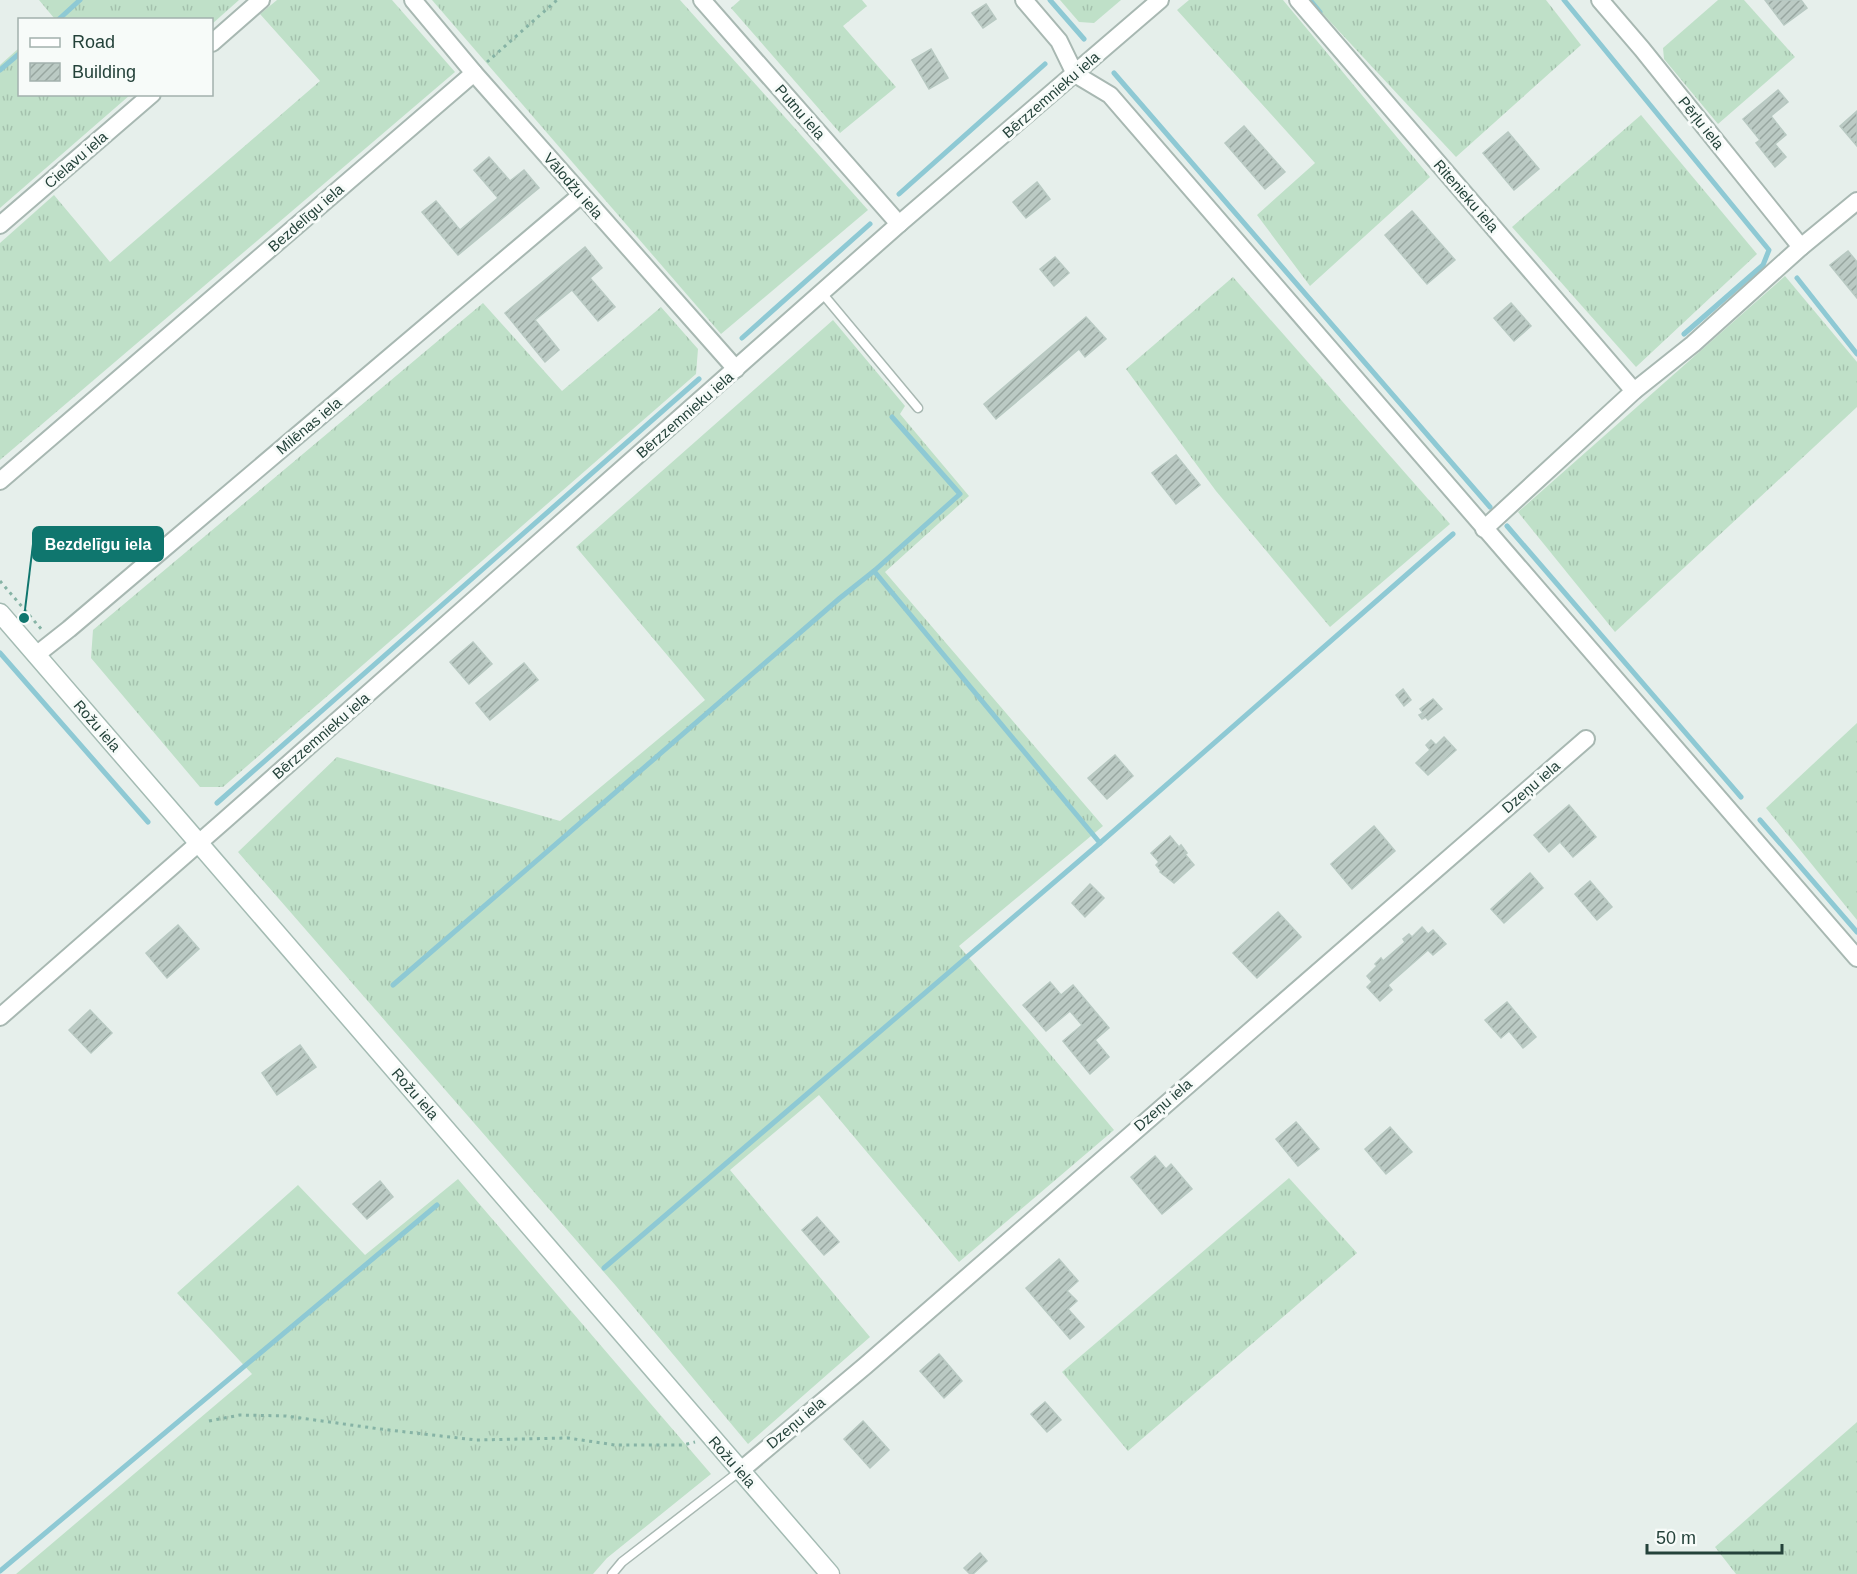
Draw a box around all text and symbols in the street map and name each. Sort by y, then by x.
legend [18,18,213,96]
text: Road [72,32,115,52]
street label: Bērzzemnieku iela [999,48,1103,141]
text: Building [72,62,136,82]
street label: Putnu iela [772,81,829,143]
street label: Pērļu iela [1675,93,1728,153]
street label: Cielavu iela [41,127,111,191]
street label: Vālodžu iela [540,149,607,223]
street label: Ritenieku iela [1430,156,1503,236]
street label: Bezdelīgu iela [265,180,347,255]
street label: Bērzzemnieku iela [633,368,737,461]
street label: Milēnas iela [273,393,345,458]
callout: Bezdelīgu iela [33,527,163,561]
text: Bezdelīgu iela [45,536,151,553]
street label: Bērzzemnieku iela [269,689,373,782]
street label: Rožu iela [70,696,125,755]
street label: Dzeņu iela [1498,757,1563,816]
street label: Rožu iela [388,1064,443,1123]
street label: Dzeņu iela [1130,1075,1195,1134]
street label: Dzeņu iela [763,1393,829,1452]
street label: Rožu iela [705,1432,760,1491]
scale bar [1647,1517,1782,1555]
text: 50 m [1656,1528,1696,1548]

